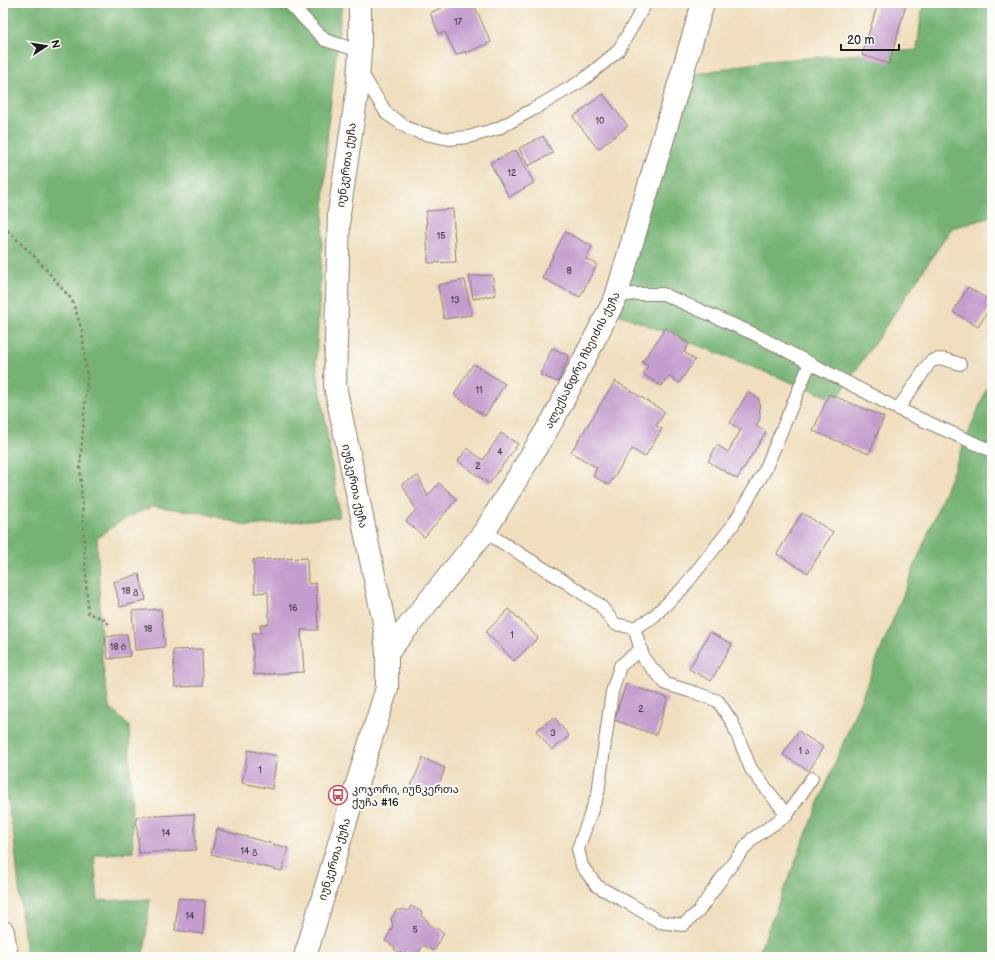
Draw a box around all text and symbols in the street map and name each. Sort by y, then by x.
house number: 17 [454,17,463,28]
north arrow [26,26,66,66]
scale bar [841,26,899,52]
text: 20 m [847,33,874,48]
text: N [48,39,63,49]
house number: 10 [596,116,604,127]
street label: იუნკერთა ქუჩა [334,122,359,208]
house number: 12 [508,168,517,179]
house number: 15 [437,231,445,242]
house number: 8 [566,266,572,277]
street label: ალექსანდრე ჩხეიძის ქუჩა [542,289,623,431]
house number: 13 [450,295,460,306]
house number: 11 [476,385,482,396]
street label: იუნკერთა ქუჩა [339,443,370,529]
house number: 4 [497,447,503,458]
house number: 2 [475,461,481,472]
house number: 18 გ [122,586,138,597]
house number: 16 [289,603,298,614]
house number: 18 [144,624,152,635]
house number: 1 [510,630,514,641]
house number: 18 ბ [110,642,126,653]
house number: 2 [638,704,644,715]
house number: 3 [550,728,556,739]
house number: 1 ა [799,746,809,757]
house number: 1 [258,765,262,776]
place label: კოჯორი, იუნკერთა ქუჩა #16 [352,783,459,809]
bus stop icon: კოჯორი, იუნკერთა ქუჩა #16 [327,784,349,806]
street label: იუნკერთა ქუჩა [316,816,353,902]
house number: 14 [162,828,171,839]
house number: 14 გ [241,846,257,857]
house number: 14 [186,911,195,922]
house number: 5 [412,925,418,936]

